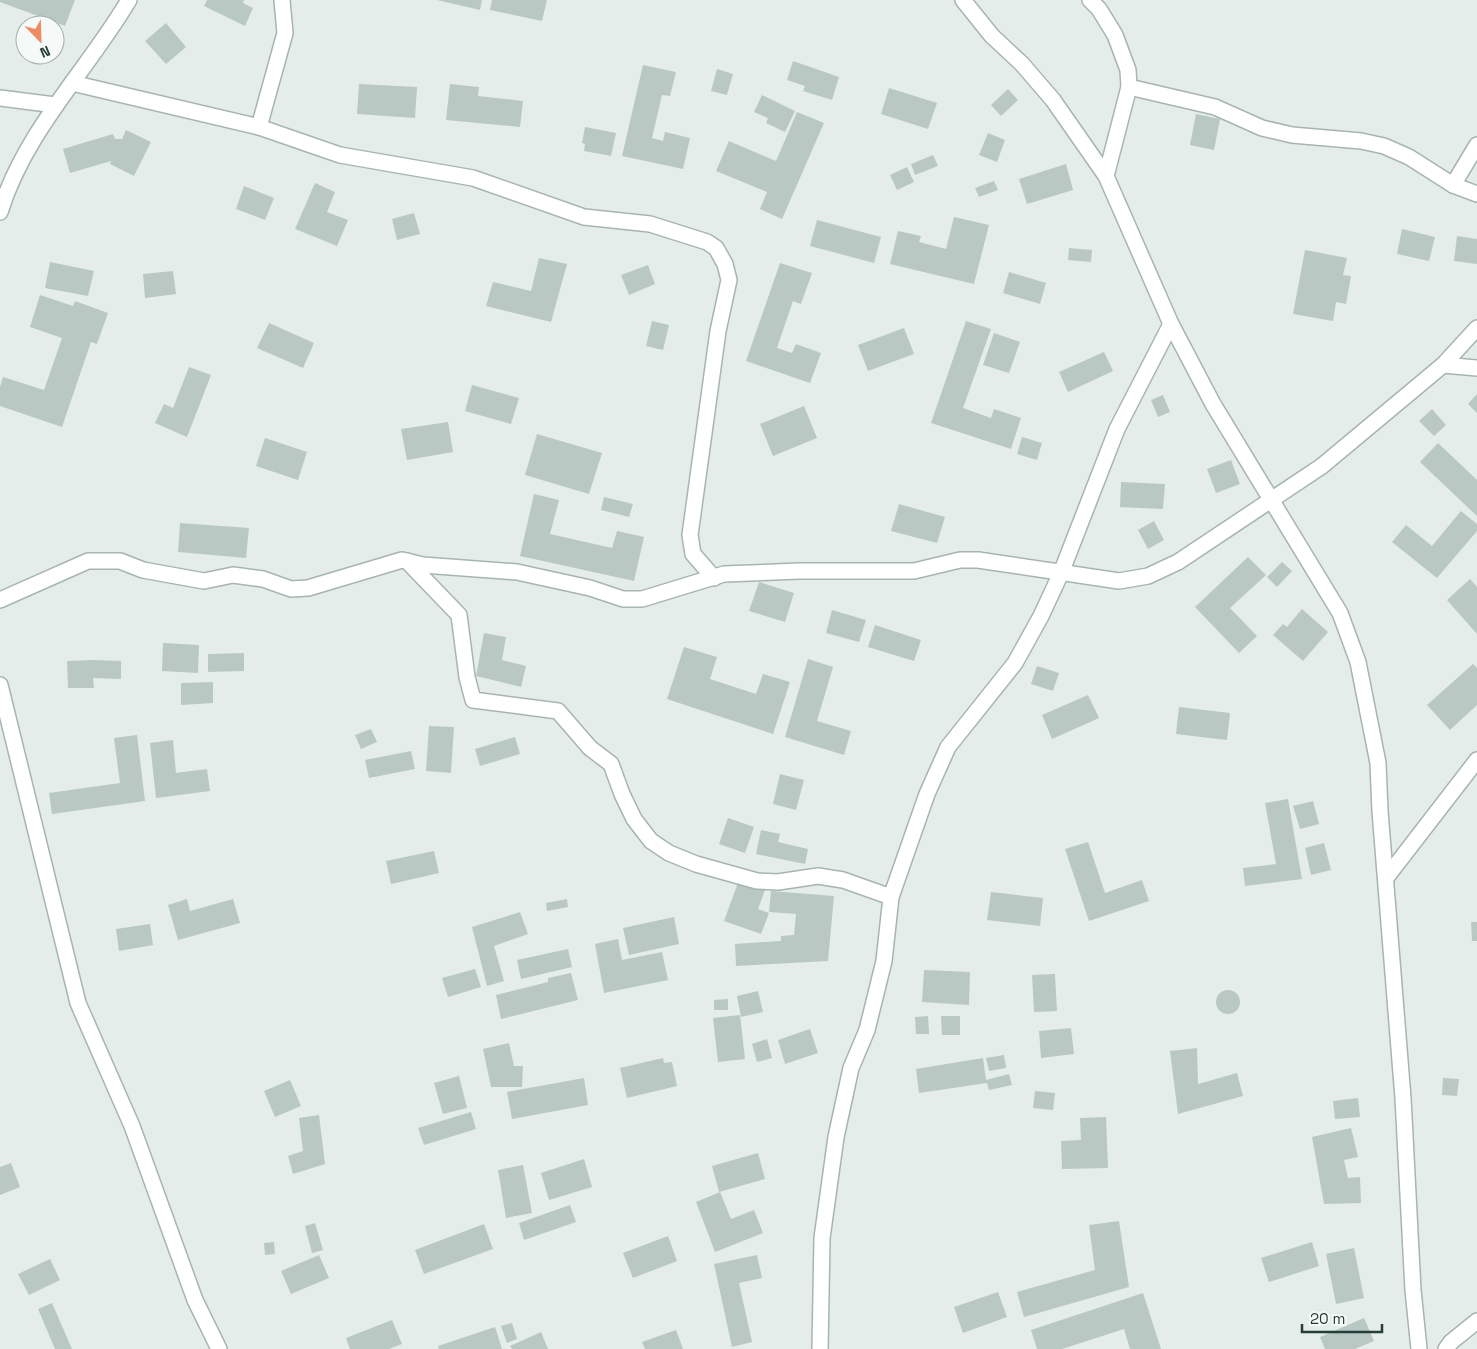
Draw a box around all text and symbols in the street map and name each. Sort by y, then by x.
north arrow [15,15,65,65]
text: N [37,42,53,62]
scale bar [1302,1302,1382,1334]
text: 20 m [1310,1309,1345,1328]

